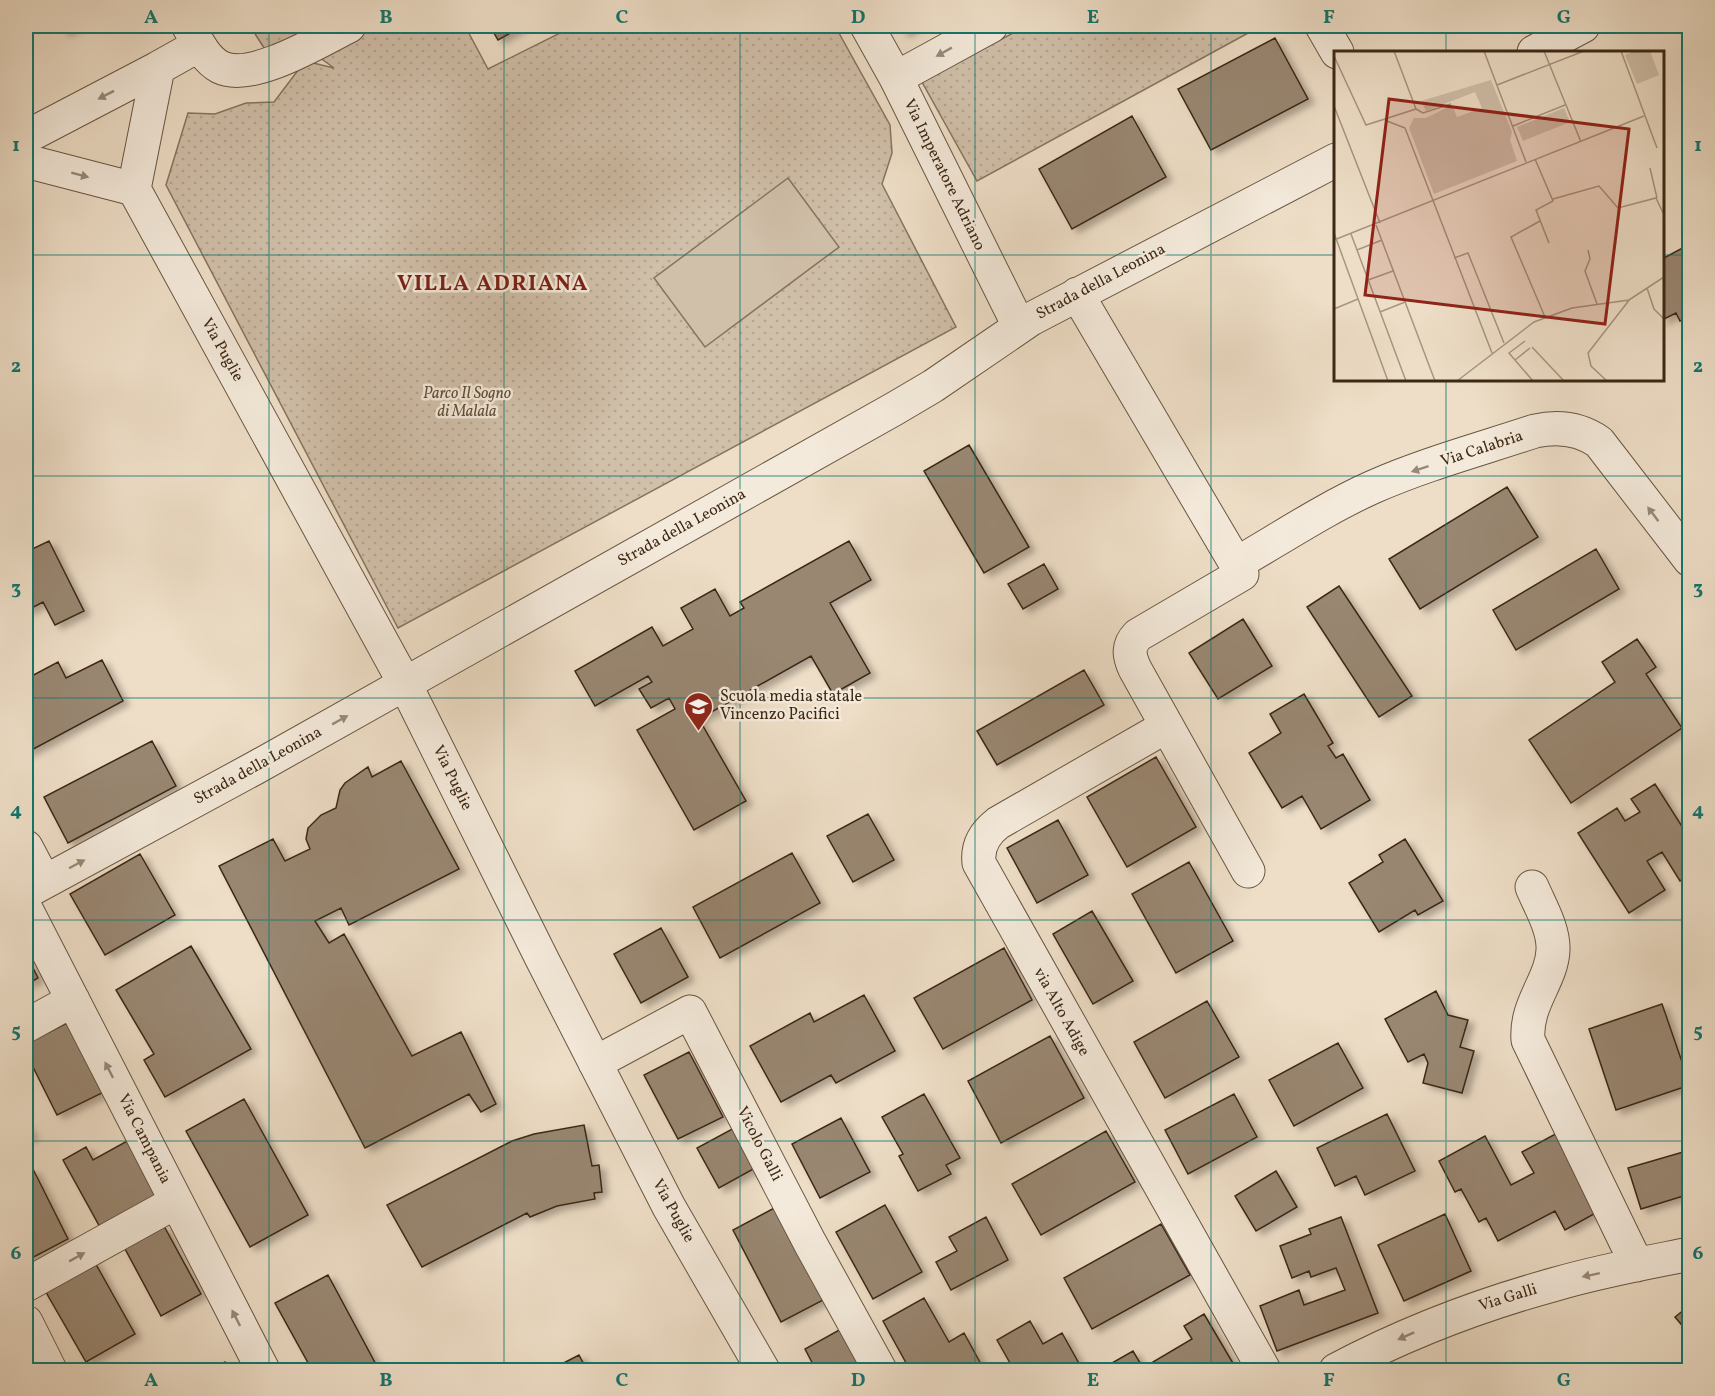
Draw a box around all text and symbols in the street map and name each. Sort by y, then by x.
text: A [144,4,158,32]
text: B [379,4,393,32]
text: C [616,4,629,32]
text: D [851,4,865,32]
text: E [1087,4,1099,32]
text: F [1323,4,1335,32]
text: G [1557,4,1571,32]
one-way arrow [935,47,952,57]
inset map [1334,51,1664,381]
one-way arrow [98,90,115,100]
street label: Via Imperatore Adriano [898,96,990,254]
text: 1 [12,132,20,160]
text: 1 [1694,132,1702,160]
one-way arrow [71,170,89,180]
street label: Strada della Leonina [1032,239,1170,325]
district label: VILLA ADRIANA [397,269,589,300]
street label: Via Puglie [195,314,249,386]
text: 2 [11,353,21,381]
text: 2 [1693,353,1703,381]
park label: Parco Il Sogno di Malala [423,383,512,423]
street label: Via Calabria [1438,425,1526,473]
one-way arrow [1411,465,1429,474]
street label: Strada della Leonina [614,484,750,572]
one-way arrow [1648,507,1660,522]
text: 3 [11,575,21,603]
text: 3 [1693,575,1703,603]
place label: Scuola media statale Vincenzo Pacifici [720,686,862,726]
school or university icon: Scuola media statale Vincenzo Pacifici [683,690,715,732]
one-way arrow [332,715,349,725]
street label: Strada della Leonina [190,722,326,810]
street label: Via Puglie [427,742,477,814]
text: 4 [10,797,22,825]
text: 4 [1692,797,1704,825]
one-way arrow [69,859,86,869]
street label: via Alto Adige [1028,964,1094,1060]
text: 5 [11,1018,21,1046]
text: 5 [1693,1018,1703,1046]
one-way arrow [104,1062,113,1079]
street label: Via Campania [112,1090,176,1188]
street label: Vicolo Galli [731,1103,787,1185]
street label: Via Puglie [646,1175,700,1247]
text: 6 [11,1240,22,1268]
text: 6 [1693,1240,1704,1268]
one-way arrow [69,1252,86,1262]
one-way arrow [1581,1271,1600,1280]
street label: Via Galli [1476,1279,1540,1317]
one-way arrow [231,1310,241,1327]
one-way arrow [1397,1331,1415,1341]
text: A [144,1367,158,1395]
text: B [379,1367,393,1395]
text: C [616,1367,629,1395]
text: D [851,1367,865,1395]
text: E [1087,1367,1099,1395]
text: F [1323,1367,1335,1395]
text: G [1557,1367,1571,1395]

